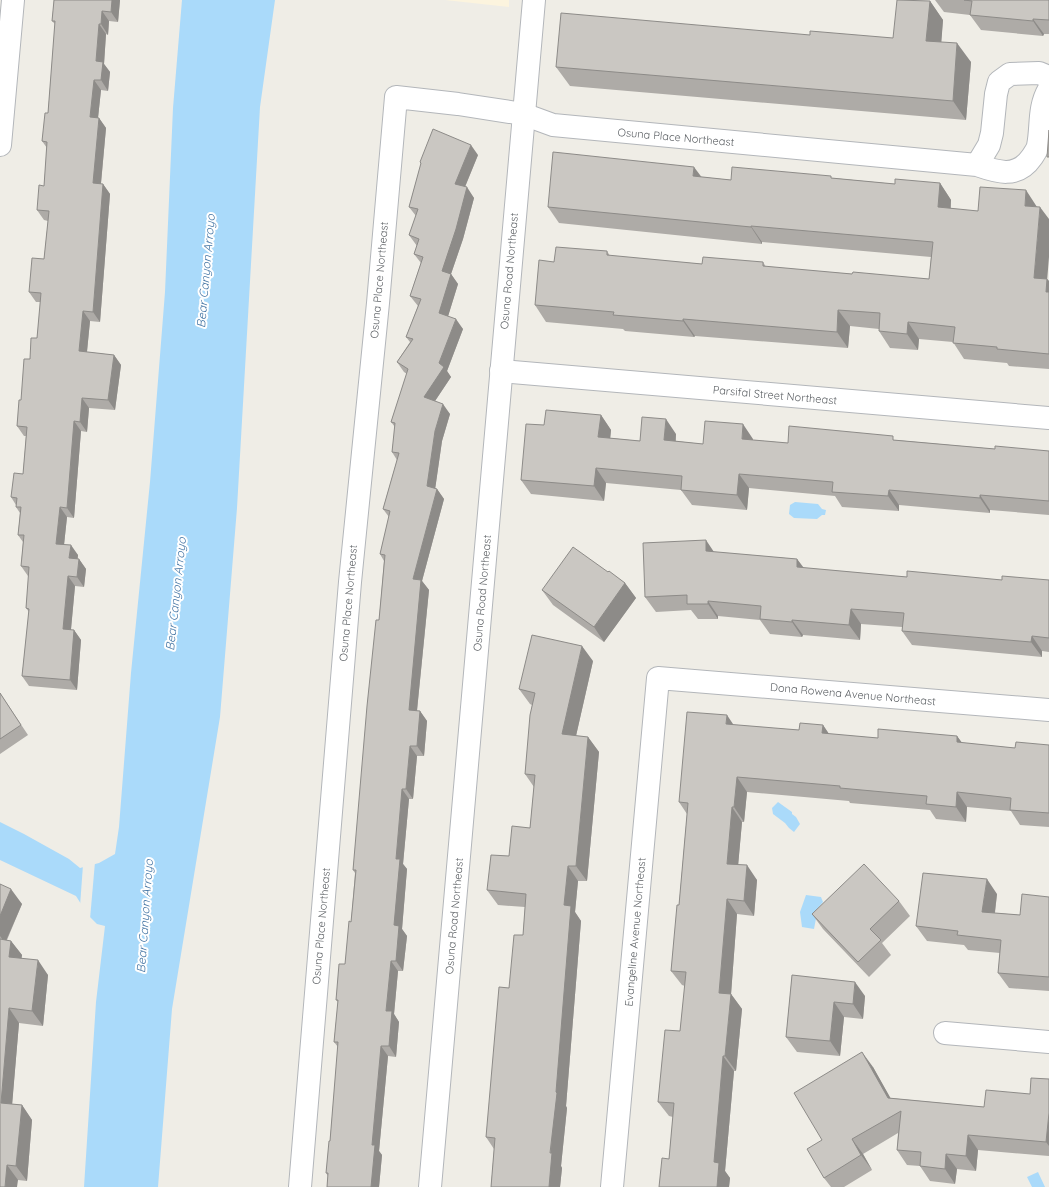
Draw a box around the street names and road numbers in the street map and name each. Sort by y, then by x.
street label: Osuna Place Northeast [617,125,735,149]
street label: Osuna Road Northeast [497,212,521,330]
street label: Osuna Place Northeast [367,221,391,339]
street label: Parsifal Street Northeast [712,383,838,407]
street label: Osuna Road Northeast [470,534,494,652]
street label: Osuna Place Northeast [336,544,360,662]
street label: Dona Rowena Avenue Northeast [769,680,937,708]
street label: Osuna Road Northeast [442,857,466,975]
street label: Evangeline Avenue Northeast [622,857,649,1007]
street label: Osuna Place Northeast [309,867,333,985]

